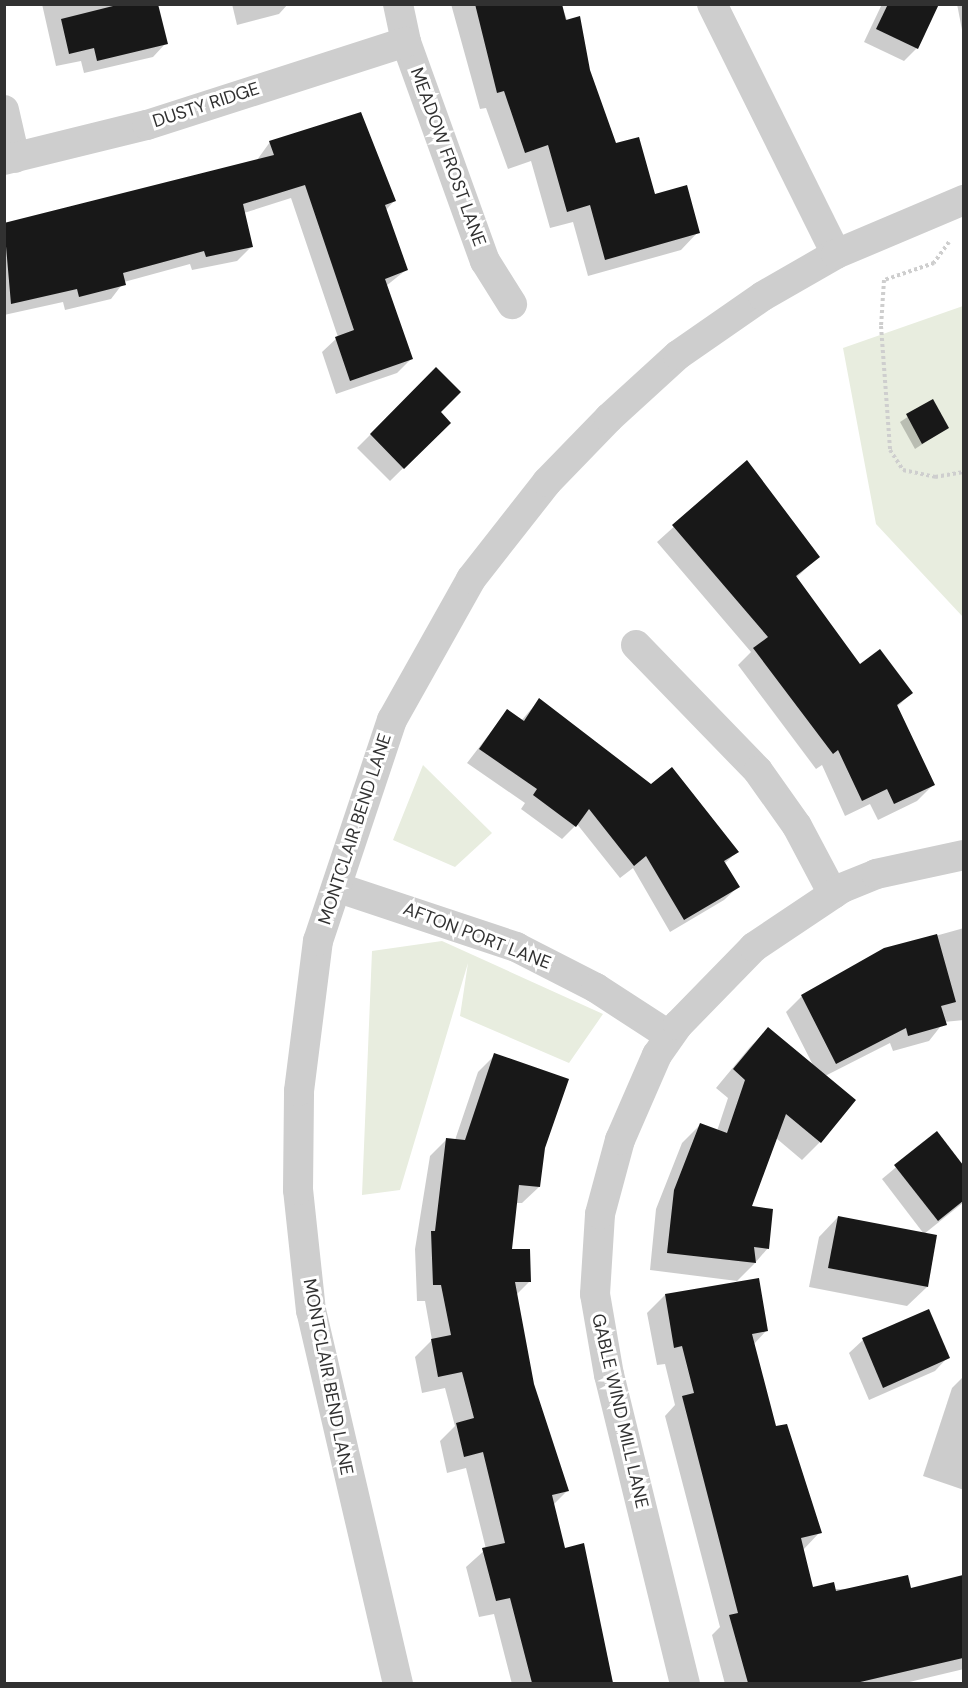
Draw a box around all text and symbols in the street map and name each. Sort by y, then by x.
street label: MEADOW FROST LANE [406,65,490,249]
street label: DUSTY RIDGE [150,78,262,132]
street label: MONTCLAIR BEND LANE [314,731,396,927]
street label: AFTON PORT LANE [400,898,554,974]
street label: MONTCLAIR BEND LANE [298,1277,358,1477]
street label: GABLE WIND MILL LANE [587,1311,653,1511]

